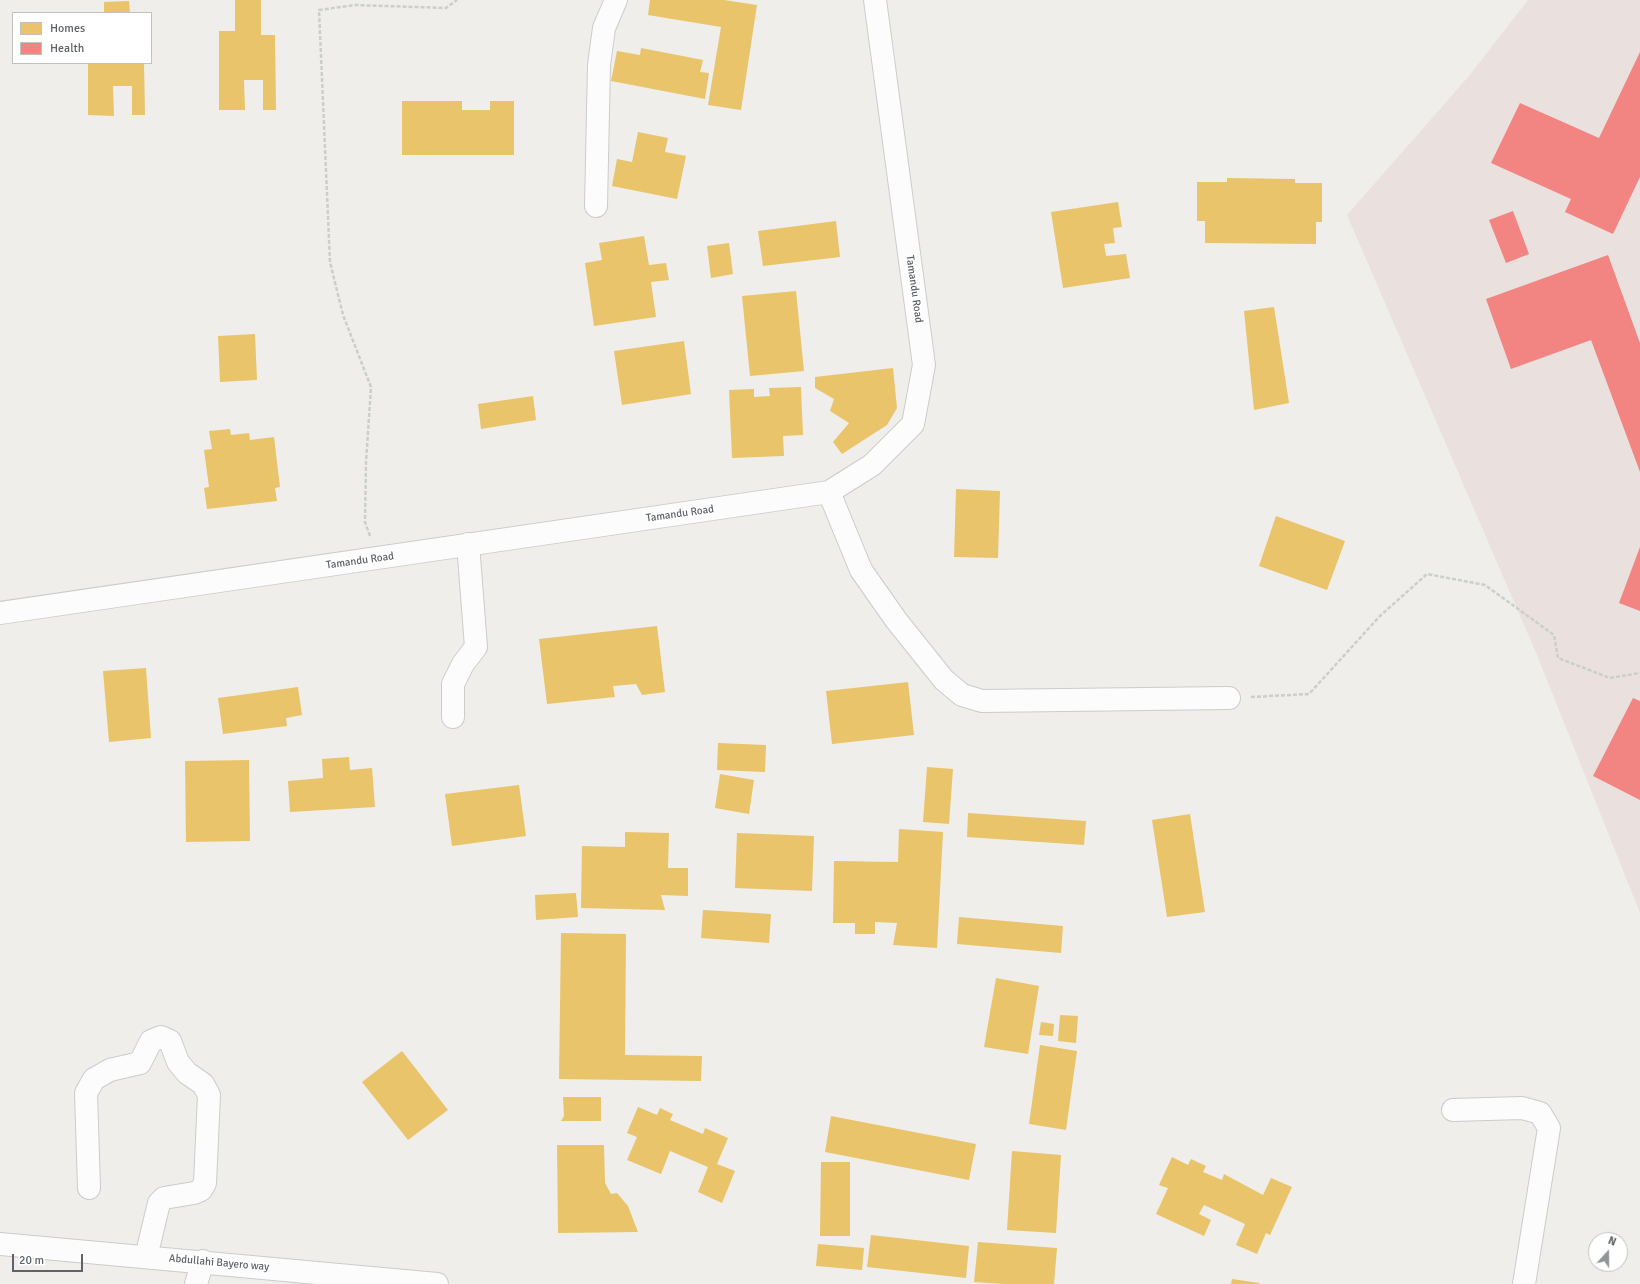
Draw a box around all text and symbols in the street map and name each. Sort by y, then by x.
legend [12,12,152,64]
text: Homes [50,21,85,36]
text: Health [50,41,84,56]
street label: Tamandu Road [903,254,925,324]
street label: Tamandu Road [645,503,715,525]
street label: Tamandu Road [325,550,395,572]
north arrow [1588,1232,1628,1272]
text: N [1606,1234,1618,1249]
scale bar [14,1246,85,1272]
street label: Abdullahi Bayero way [168,1252,270,1274]
text: 20 m [19,1253,44,1268]

